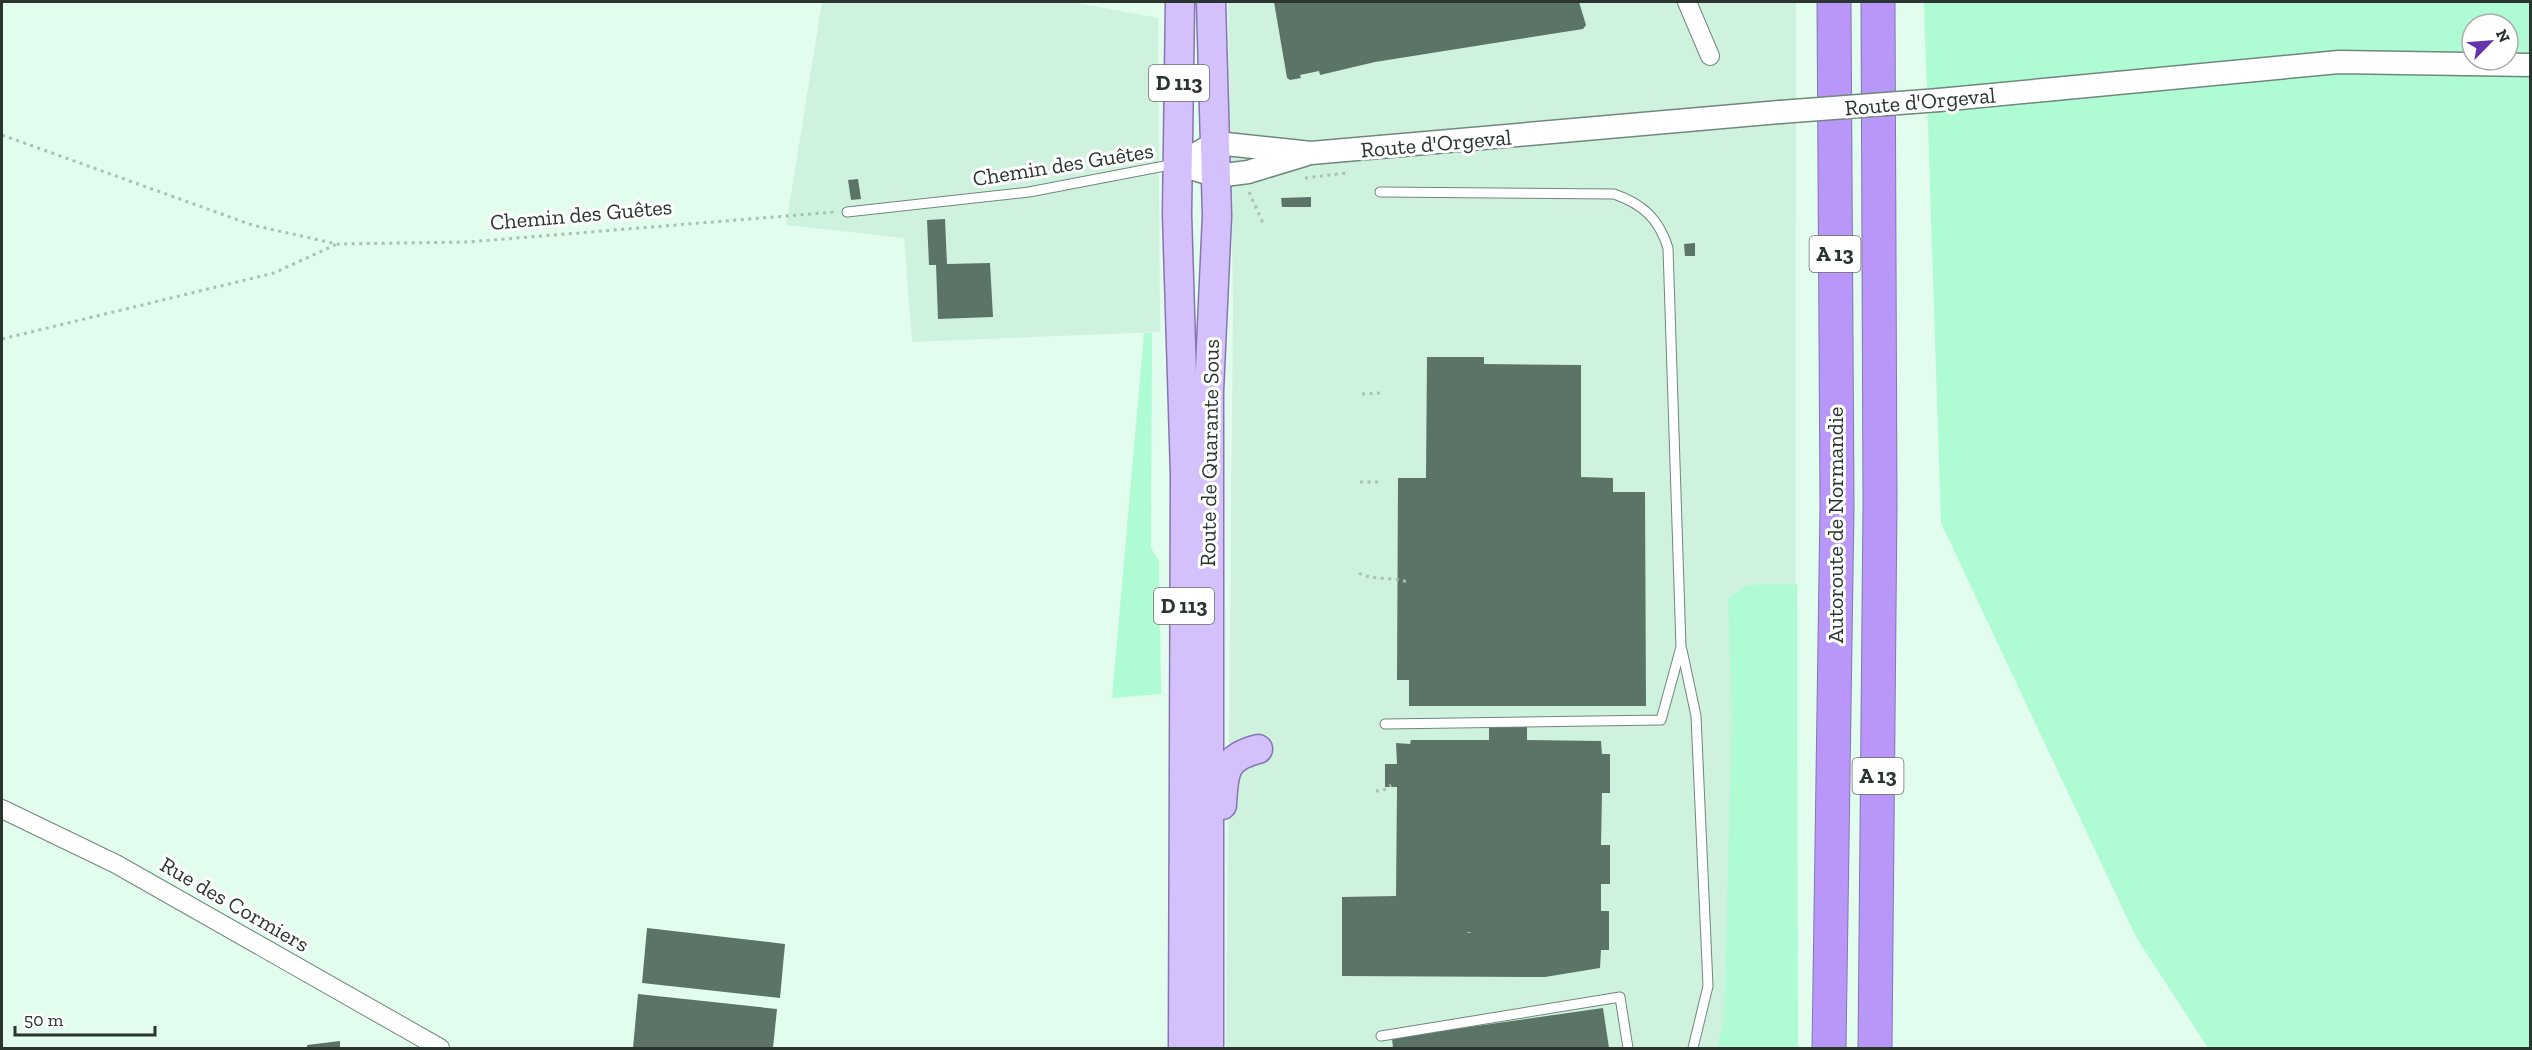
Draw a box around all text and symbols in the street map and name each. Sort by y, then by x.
north arrow [2460,12,2520,72]
text: N [2492,26,2514,45]
road number: D 113 [1149,65,1209,101]
street label: Route d'Orgeval [1843,81,1997,122]
street label: Route d'Orgeval [1359,123,1513,164]
street label: Chemin des Guêtes [971,137,1155,192]
street label: Chemin des Guêtes [489,193,673,236]
road number: A 13 [1810,236,1860,272]
street label: Route de Quarante Sous [1194,339,1225,567]
street label: Autoroute de Normandie [1822,407,1849,643]
road number: D 113 [1154,588,1214,624]
road number: A 13 [1852,758,1904,794]
street label: Rue des Cormiers [156,851,314,958]
scale bar [15,999,154,1037]
text: 50 m [24,1009,64,1031]

